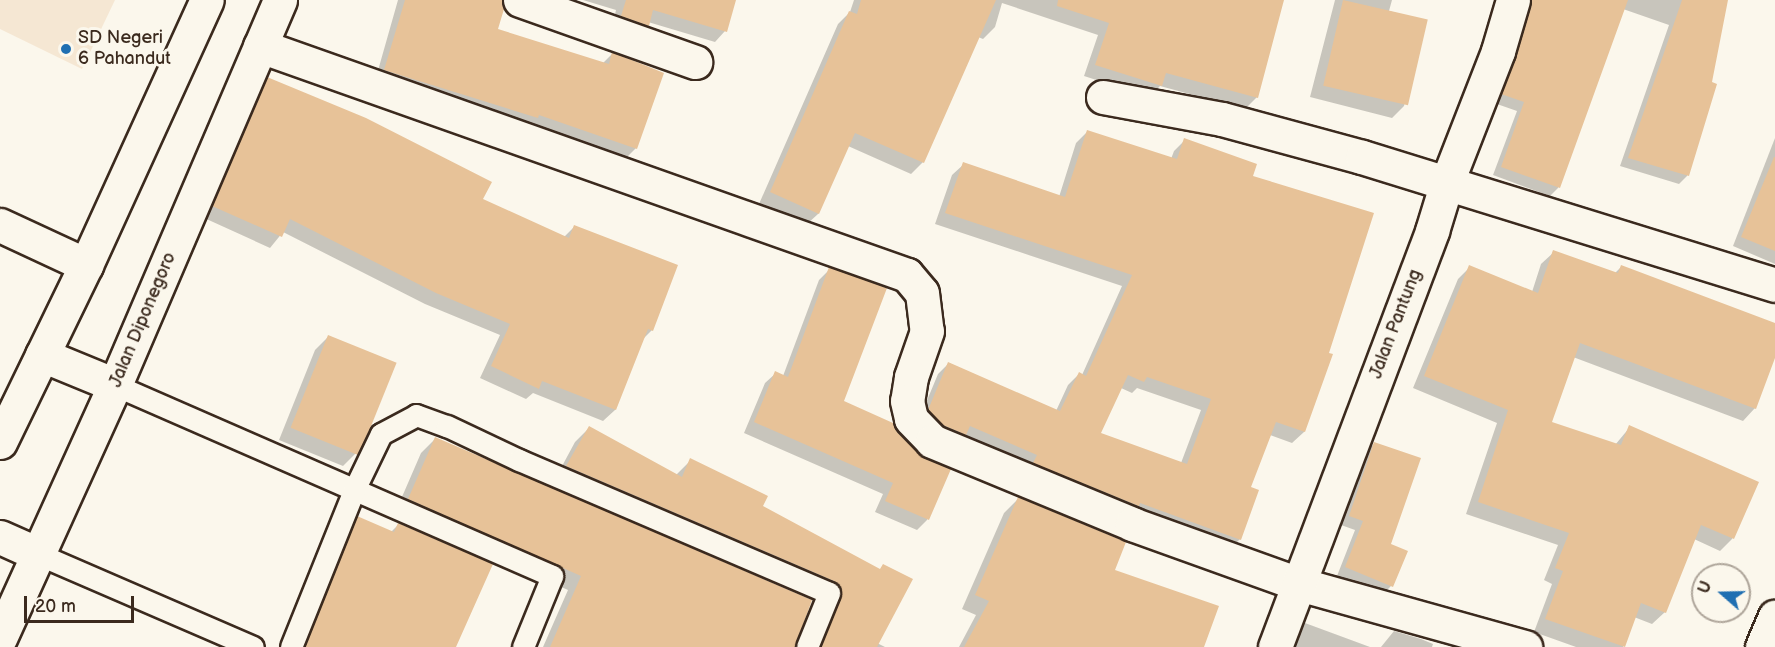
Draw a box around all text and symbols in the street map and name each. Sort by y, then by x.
place label: SD Negeri 6 Pahandut [78,28,171,70]
marker: SD Negeri 6 Pahandut [59,42,73,56]
street label: Jalan Diponegoro [105,249,181,391]
street label: Jalan Pantung [1365,266,1427,382]
north arrow [1691,563,1751,623]
text: U [1695,579,1716,596]
scale bar [27,584,136,622]
text: 20 m [35,596,76,617]

